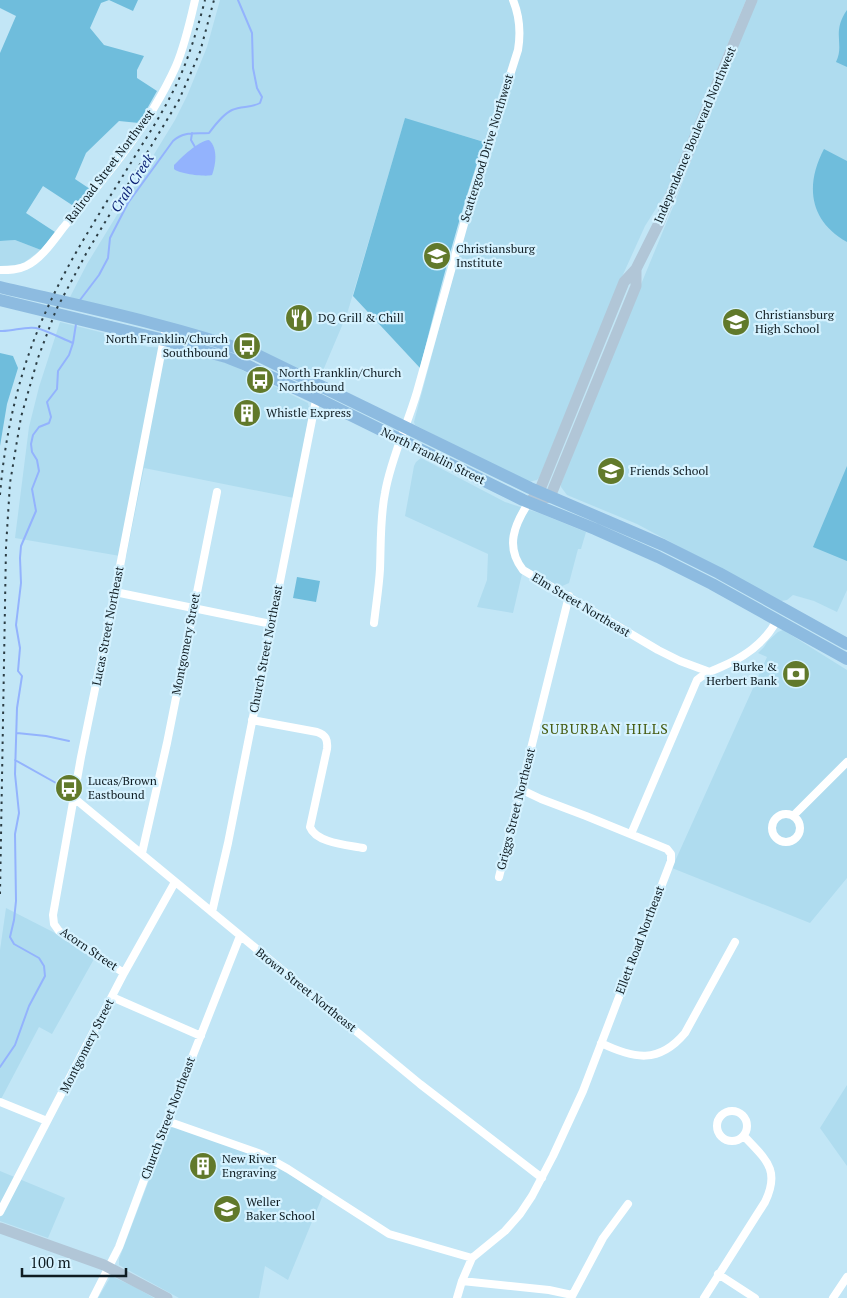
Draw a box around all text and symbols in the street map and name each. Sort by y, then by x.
street label: Independence Boulevard Northwest [650,44,739,225]
street label: Scattergood Drive Northwest [457,71,516,224]
street label: Railroad Street Northwest [62,105,158,226]
water label: Crab Creek [106,150,158,216]
school or university icon: Christiansburg Institute [422,241,452,271]
place label: Christiansburg Institute [456,241,536,270]
restaurant icon: DQ Grill & Chill [284,303,314,333]
school or university icon: Christiansburg High School [721,307,751,337]
place label: Christiansburg High School [755,307,835,336]
place label: DQ Grill & Chill [318,310,404,325]
place label: North Franklin/Church Southbound [106,331,228,360]
bus stop icon: North Franklin/Church Southbound [232,331,262,361]
bus stop icon: North Franklin/Church Northbound [245,365,275,395]
place label: North Franklin/Church Northbound [279,365,401,394]
building icon: Whistle Express [232,398,262,428]
place label: Whistle Express [266,405,351,420]
street label: North Franklin Street [379,424,488,488]
school or university icon: Friends School [596,456,626,486]
place label: Friends School [630,463,709,478]
street label: Lucas Street Northeast [89,564,127,687]
street label: Elm Street Northeast [529,569,634,640]
street label: Church Street Northeast [246,583,285,714]
street label: Montgomery Street [168,591,203,696]
place label: Burke & Herbert Bank [706,659,778,688]
bank icon: Burke & Herbert Bank [781,659,811,689]
district label: SUBURBAN HILLS [541,719,669,738]
street label: Griggs Street Northeast [493,746,538,872]
bus stop icon: Lucas/Brown Eastbound [54,773,84,803]
place label: Lucas/Brown Eastbound [88,773,157,802]
street label: Ellett Road Northeast [612,883,667,996]
street label: Acorn Street [58,924,121,974]
street label: Brown Street Northeast [253,944,360,1035]
street label: Montgomery Street [56,996,117,1095]
street label: Church Street Northeast [137,1054,198,1181]
building icon: New River Engraving [188,1151,218,1181]
place label: New River Engraving [222,1151,277,1180]
school or university icon: Weller Baker School [212,1194,242,1224]
place label: Weller Baker School [246,1194,315,1223]
scale bar [22,1246,126,1278]
text: 100 m [30,1252,71,1272]

